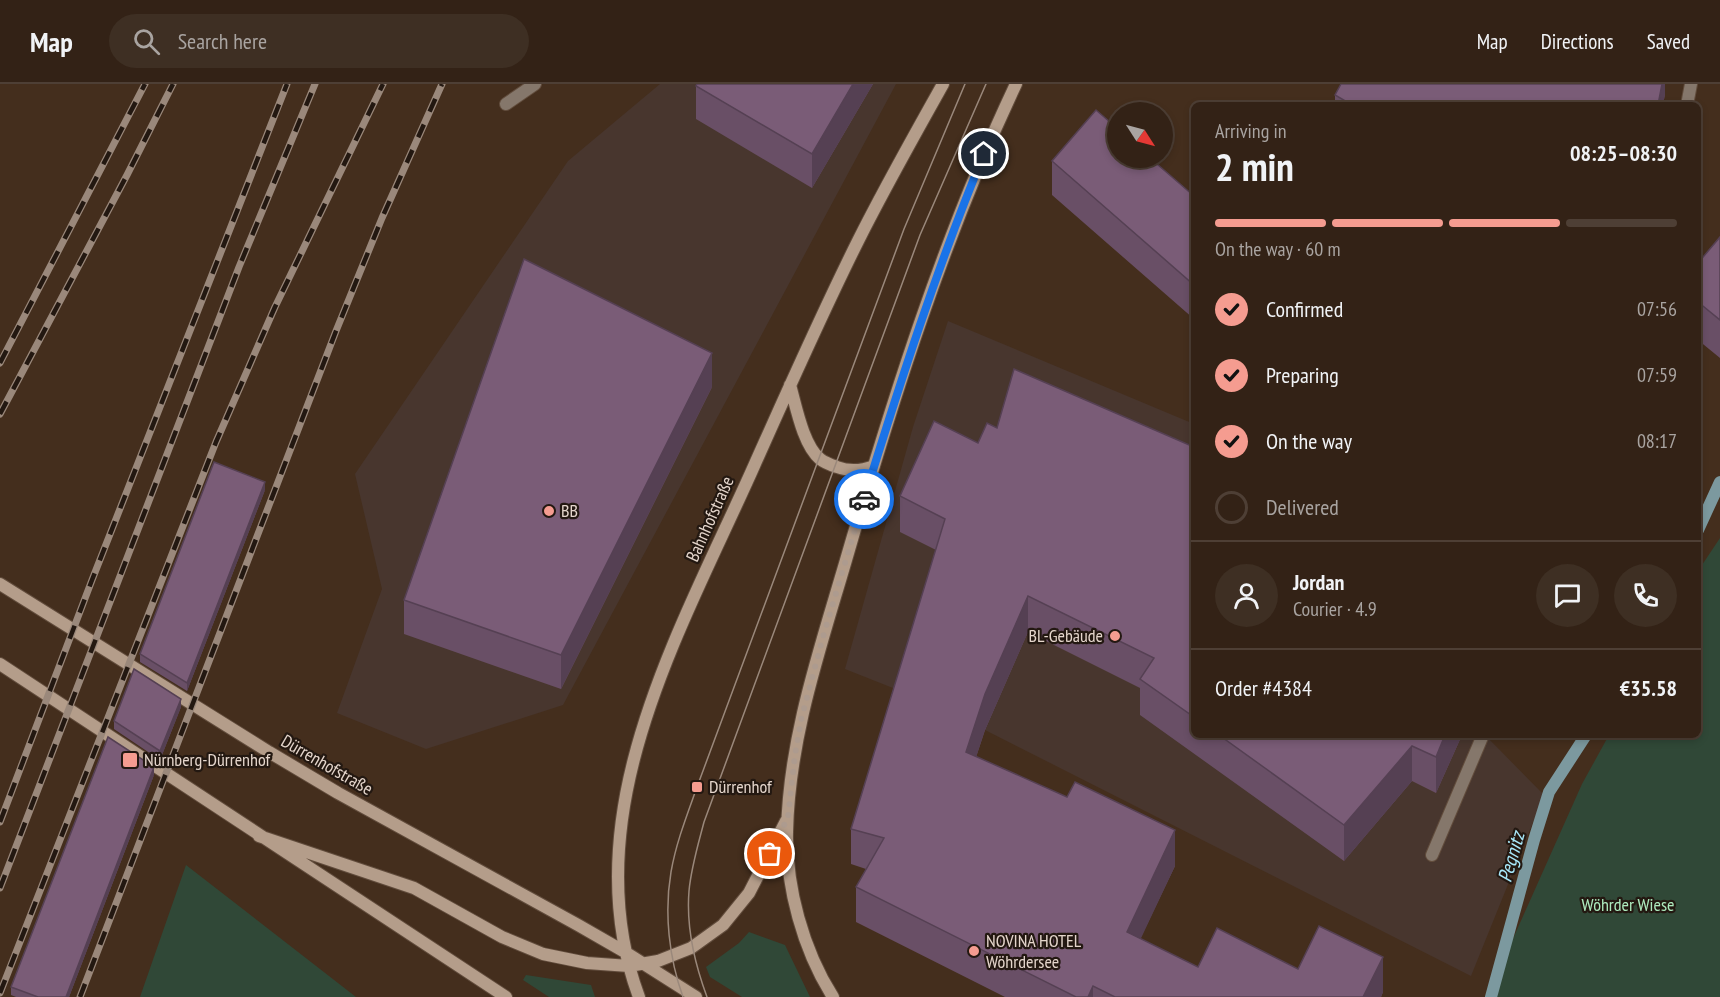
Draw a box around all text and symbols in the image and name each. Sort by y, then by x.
search box [109,14,529,68]
text: Map [30,23,73,60]
icon: search [130,25,163,58]
text: Search here [178,27,267,55]
text: Map [1477,28,1508,55]
text: Directions [1541,28,1614,55]
text: Saved [1647,28,1690,55]
north arrow [1107,102,1173,168]
map controls [1107,102,1173,168]
text: Arriving in [1215,118,1287,144]
pin [958,128,1009,179]
icon: home [967,137,1000,170]
text: 08:25–08:30 [1570,139,1677,167]
text: 2 min [1215,141,1294,192]
text: On the way · 60 m [1215,236,1341,262]
icon: check [1215,293,1248,326]
text: Confirmed [1266,295,1343,323]
text: 07:56 [1637,296,1677,322]
icon: check [1215,359,1248,392]
text: Preparing [1266,361,1339,389]
text: 07:59 [1637,362,1677,388]
icon: check [1215,425,1248,458]
text: On the way [1266,427,1352,455]
text: 08:17 [1637,428,1677,454]
courier [834,469,894,529]
street label: Bahnhofstraße [681,473,739,565]
icon: car [848,483,881,516]
text: Delivered [1266,493,1339,521]
place label: BB [561,499,578,522]
marker: BB [542,504,556,518]
button: person [1215,564,1278,627]
button: chat [1536,564,1599,627]
button: phone [1614,564,1677,627]
text: Jordan [1293,568,1344,596]
text: Courier · 4.9 [1293,596,1377,622]
place label: BL-Gebäude [1029,624,1103,647]
marker: BL-Gebäude [1108,629,1122,643]
text: Order #4384 [1215,674,1312,702]
text: €35.58 [1620,674,1677,702]
street label: Dürrenhofstraße [277,729,377,800]
place label: Nürnberg-Dürrenhof [144,748,271,771]
marker: Nürnberg-Dürrenhof [121,751,139,769]
place label: Dürrenhof [709,775,773,798]
marker: Dürrenhof [690,780,704,794]
water label: Pegnitz [1491,827,1531,885]
pin [744,828,795,879]
icon: bag [753,837,786,870]
park label: Wöhrder Wiese [1582,893,1674,916]
place label: NOVINA HOTEL Wöhrdersee [986,929,1082,973]
marker: NOVINA HOTEL Wöhrdersee [967,944,981,958]

